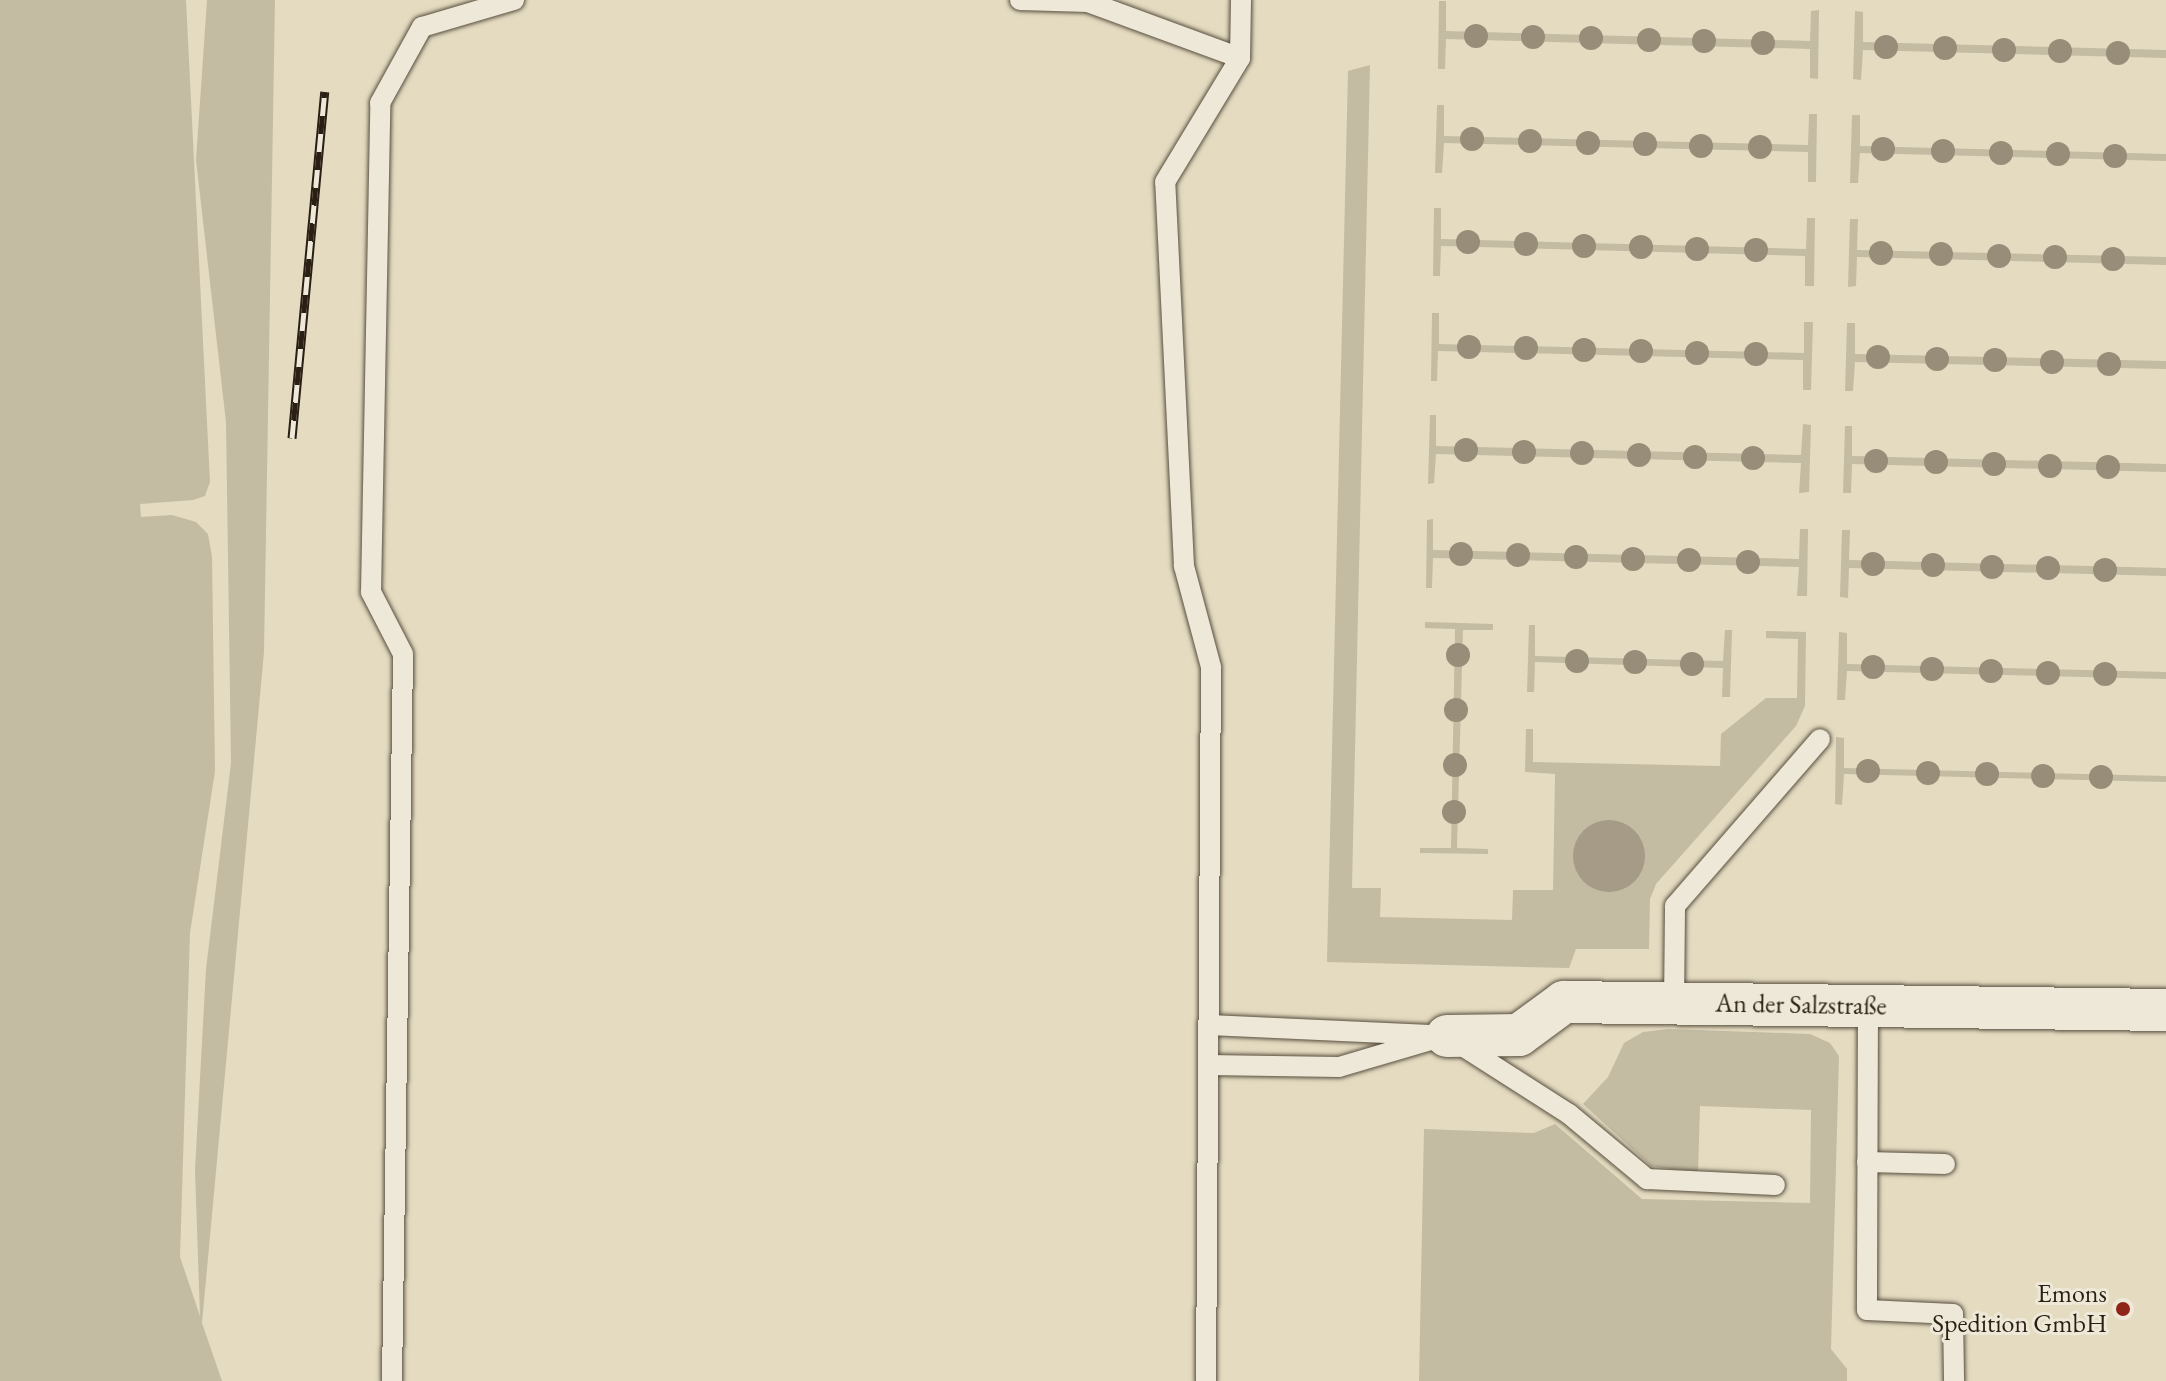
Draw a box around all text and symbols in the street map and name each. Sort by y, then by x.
street label: An der Salzstraße [1715,988,1887,1022]
place label: Emons Spedition GmbH [1932,1278,2107,1340]
marker: Emons Spedition GmbH [2114,1300,2132,1318]

